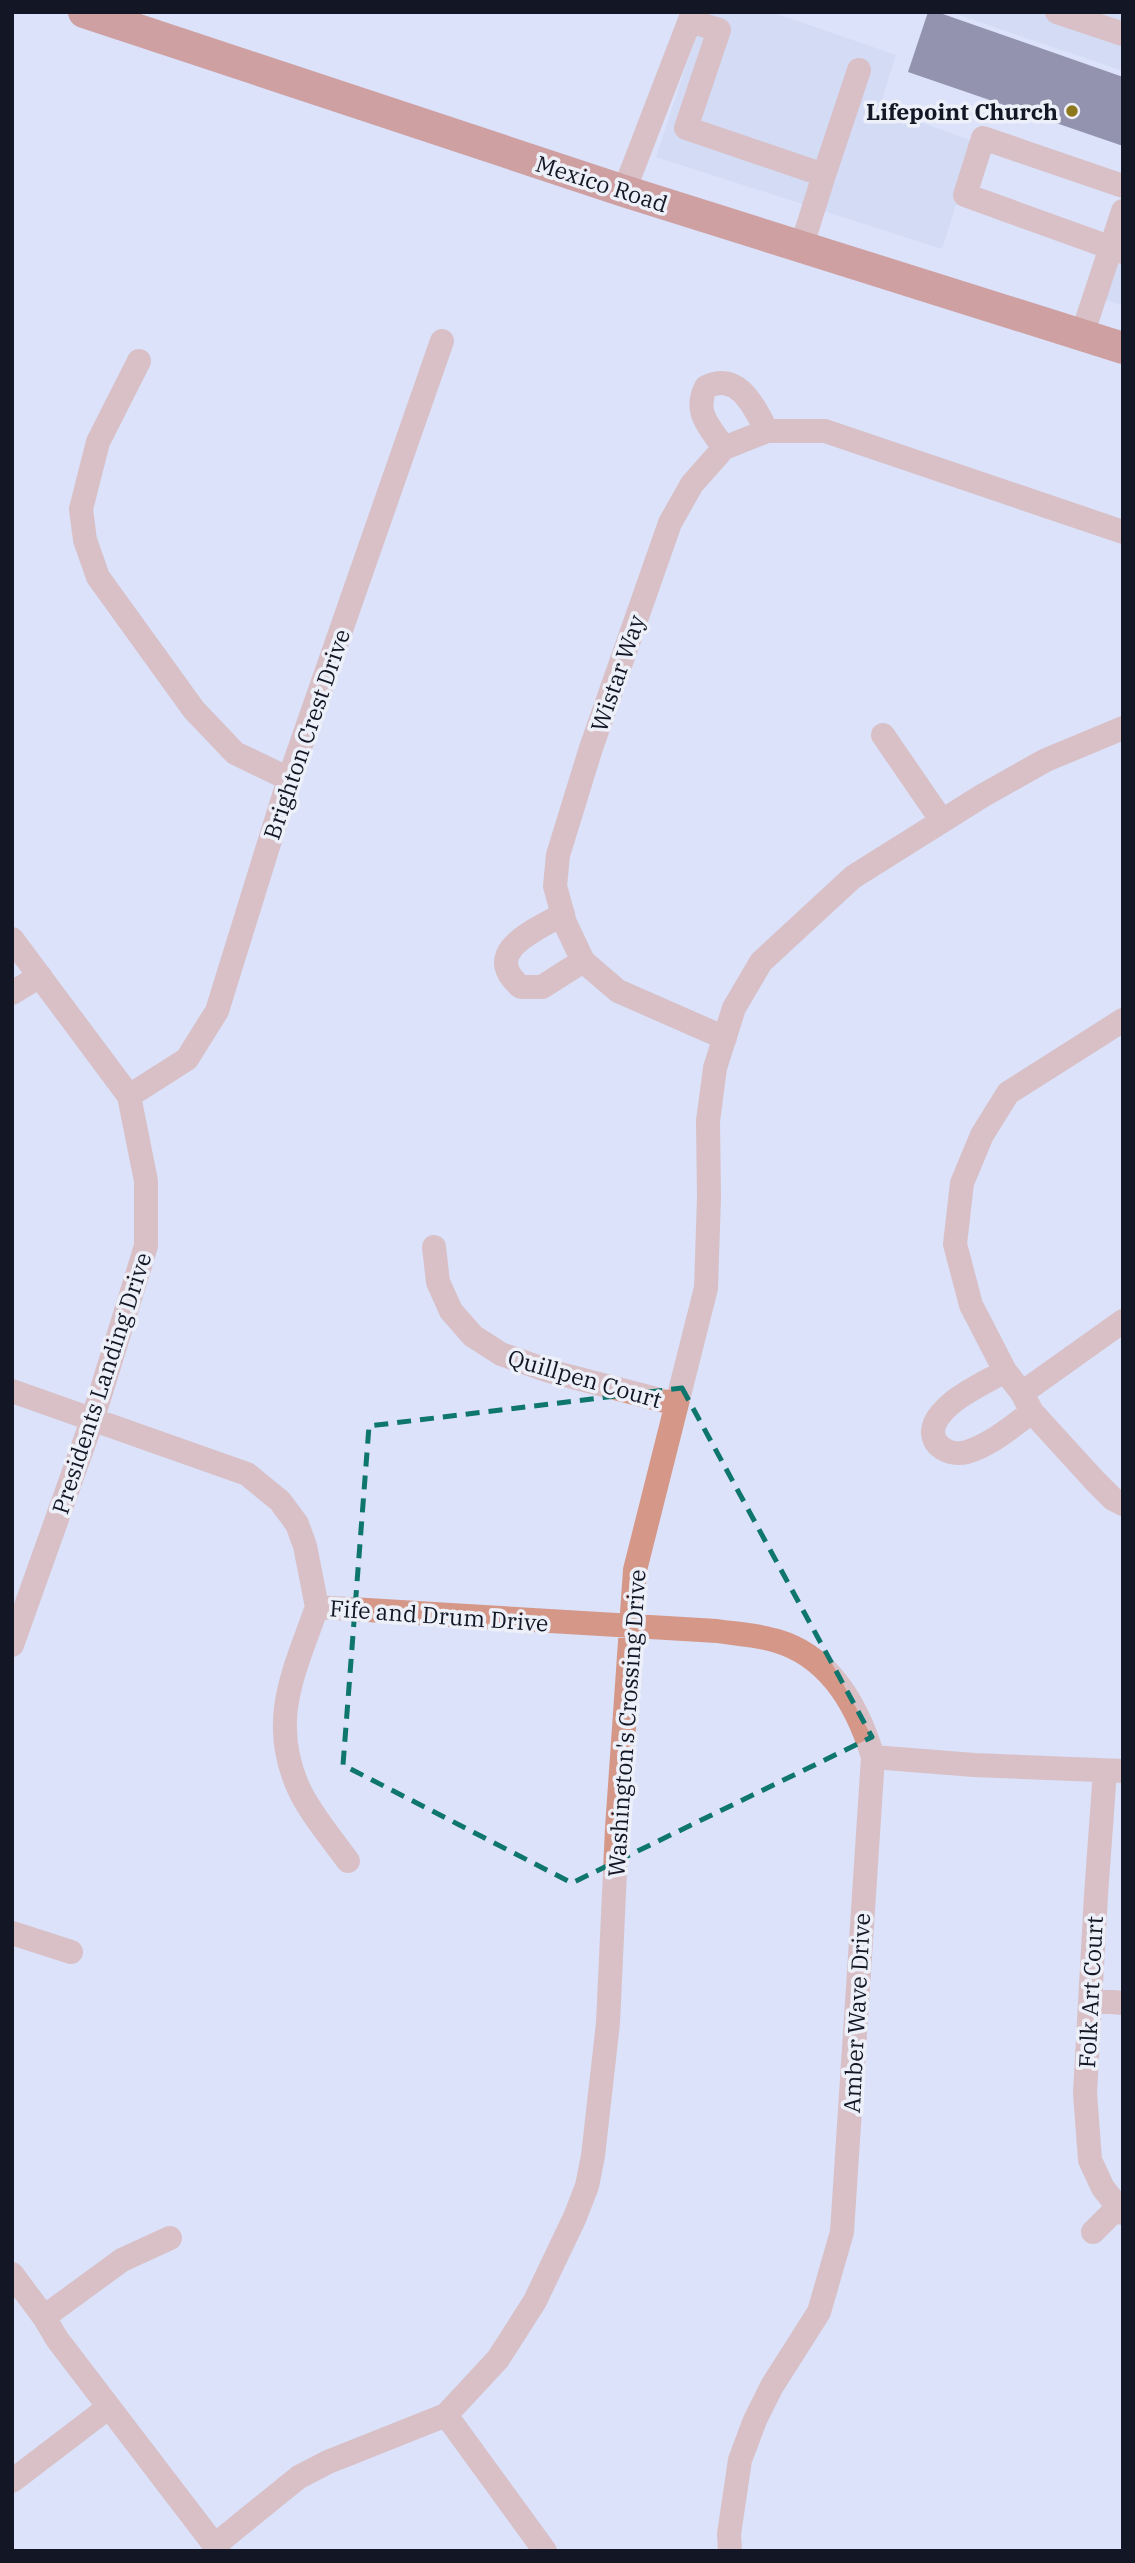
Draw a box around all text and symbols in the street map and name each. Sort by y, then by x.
place label: Lifepoint Church [866,96,1058,126]
marker: Lifepoint Church [1064,103,1080,119]
street label: Mexico Road [532,148,672,218]
street label: Wistar Way [583,610,651,736]
street label: Brighton Crest Drive [256,625,356,843]
street label: Presidents Landing Drive [44,1248,158,1518]
street label: Quillpen Court [504,1342,666,1414]
street label: Washington's Crossing Drive [600,1568,652,1878]
street label: Fife and Drum Drive [328,1592,550,1638]
street label: Amber Wave Drive [836,1912,876,2114]
street label: Folk Art Court [1071,1915,1109,2069]

